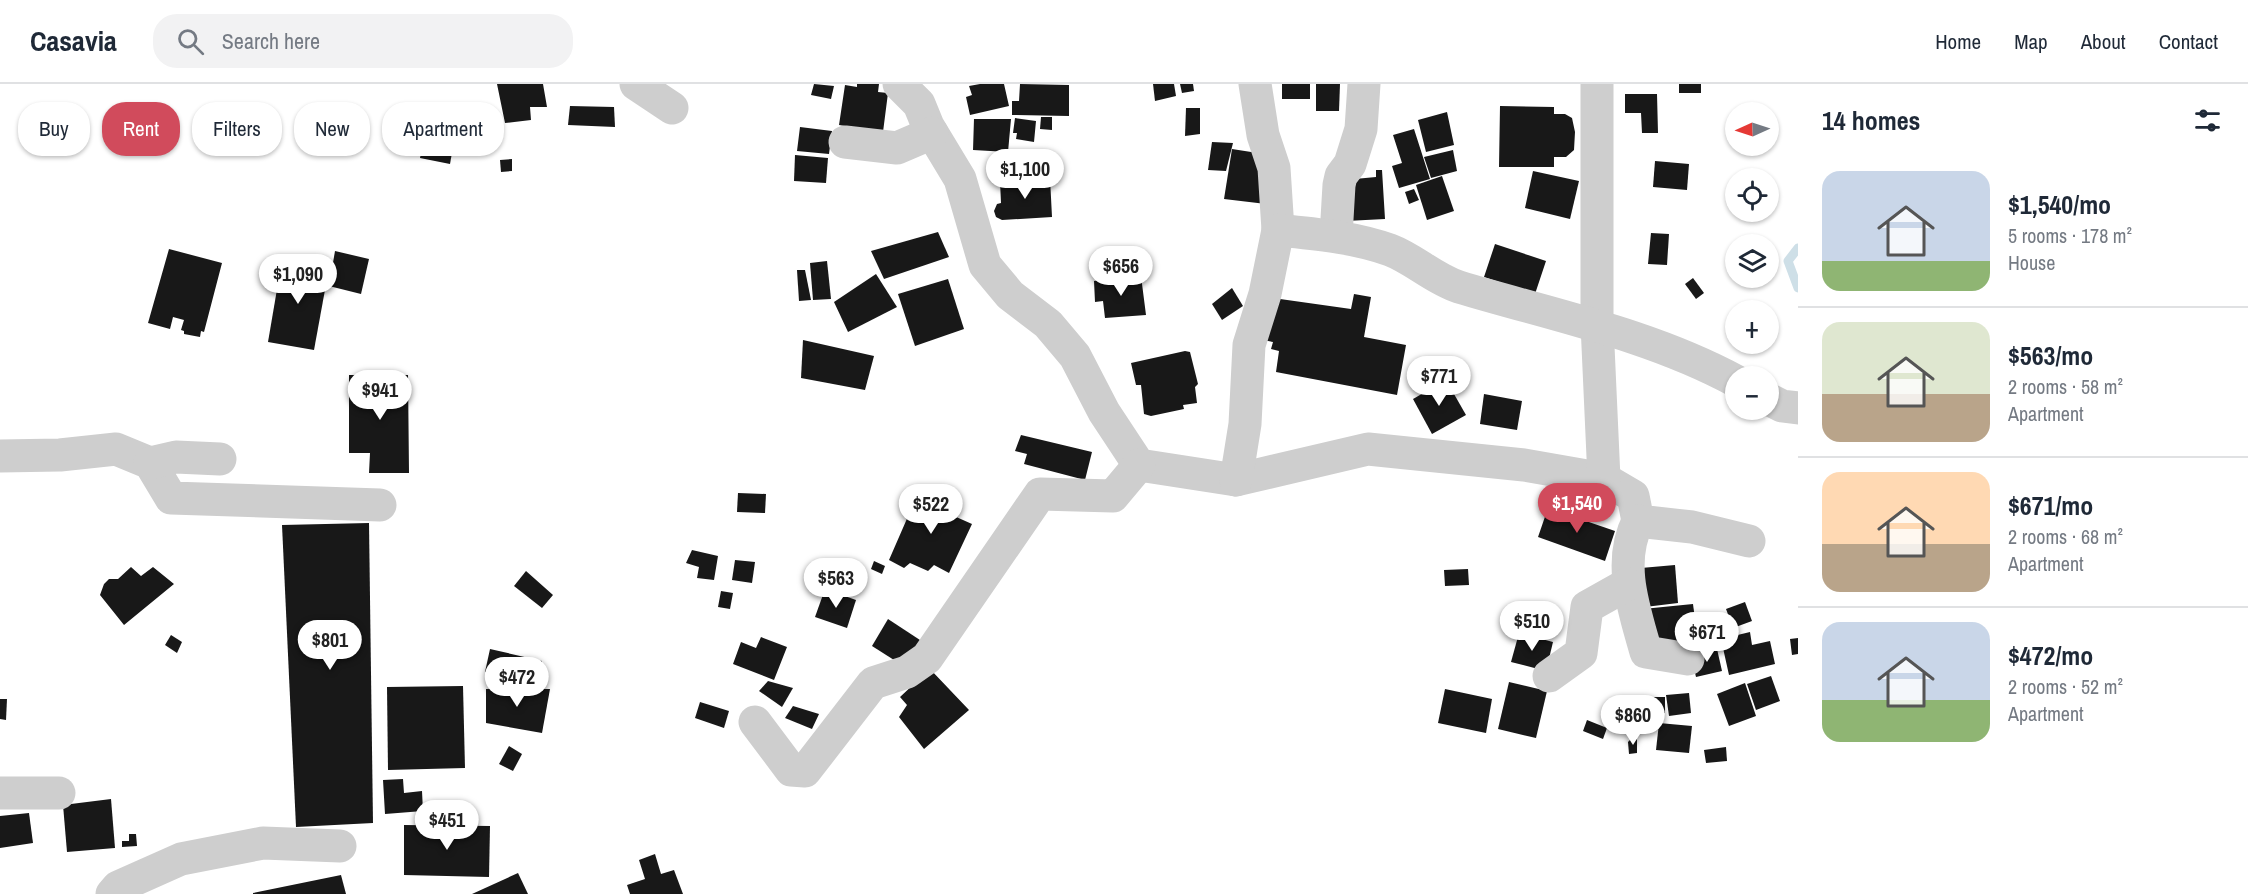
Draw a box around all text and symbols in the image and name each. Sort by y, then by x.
search box [153,14,573,68]
text: Casavia [30,22,117,60]
icon: search [174,25,207,58]
text: Search here [222,26,320,56]
text: Home [1935,27,1981,56]
text: Map [2014,27,2048,56]
text: About [2081,27,2126,56]
text: Contact [2159,27,2218,56]
chip: Buy [18,102,90,156]
chip: Rent [102,102,180,156]
chip: Filters [192,102,282,156]
chip: New [294,102,370,156]
chip: Apartment [382,102,504,156]
north arrow [1725,102,1779,156]
map controls [1725,102,1779,420]
text: 14 homes [1822,103,1920,138]
icon: filters [2191,104,2224,137]
pin: $1,100 [976,149,1074,200]
text: $1,100 [1000,155,1050,182]
button: locate [1725,168,1779,222]
text: $1,540/mo [2008,187,2111,222]
icon: home [1870,195,1942,267]
text: 5 rooms · 178 m² [2008,222,2132,249]
button: layers [1725,234,1779,288]
pin: $656 [1085,246,1157,297]
text: House [2008,249,2055,276]
text: $656 [1103,252,1139,279]
pin: $1,090 [249,254,347,305]
text: $1,090 [273,260,323,287]
button: + [1725,300,1779,354]
text: $563/mo [2008,338,2093,373]
icon: home [1870,346,1942,418]
pin: $771 [1403,356,1475,407]
text: $771 [1421,362,1457,389]
button: − [1725,366,1779,420]
pin: $941 [344,370,416,421]
text: 2 rooms · 58 m² [2008,373,2123,400]
text: $941 [362,376,398,403]
text: Apartment [2008,400,2084,427]
pin: $1,540 [1528,483,1626,534]
pin: $522 [895,484,967,535]
text: $671/mo [2008,488,2093,523]
text: $1,540 [1552,489,1602,516]
text: $522 [913,490,949,517]
icon: home [1870,496,1942,568]
text: 2 rooms · 68 m² [2008,523,2123,550]
text: Apartment [2008,550,2084,577]
pin: $563 [800,558,872,609]
text: $563 [818,564,854,591]
pin: $510 [1496,601,1568,652]
text: $510 [1514,607,1550,634]
pin: $671 [1671,612,1743,663]
text: $671 [1689,618,1725,645]
pin: $801 [294,620,366,671]
text: $801 [312,626,348,653]
text: $472/mo [2008,638,2093,673]
icon: home [1870,646,1942,718]
pin: $472 [481,657,553,708]
text: $472 [499,663,535,690]
text: 2 rooms · 52 m² [2008,673,2123,700]
pin: $860 [1597,695,1669,746]
text: Apartment [2008,700,2084,727]
text: $860 [1615,701,1651,728]
pin: $451 [411,800,483,851]
text: $451 [429,806,465,833]

